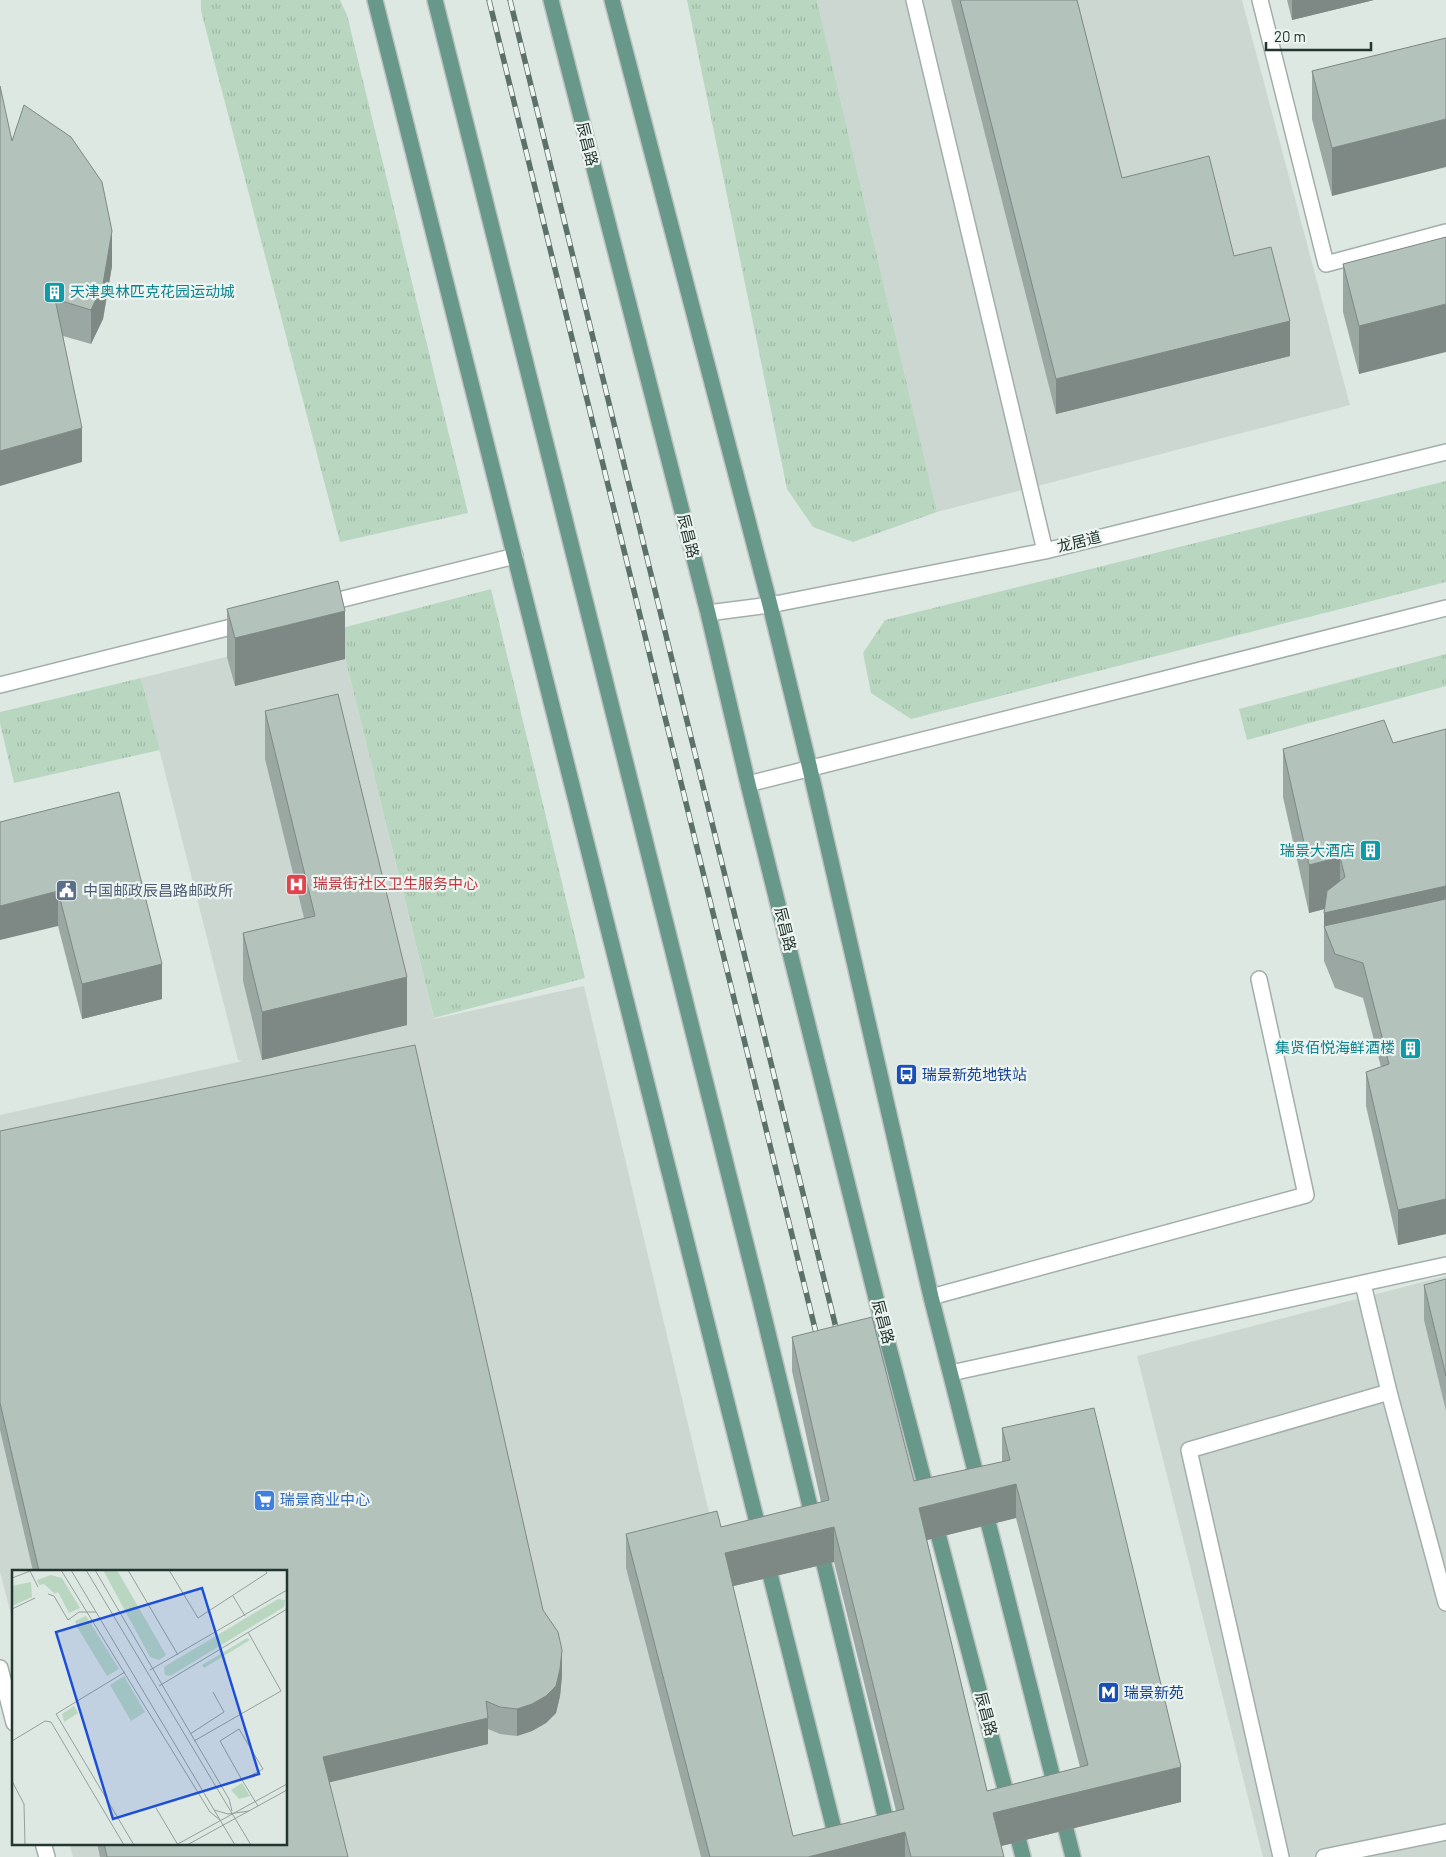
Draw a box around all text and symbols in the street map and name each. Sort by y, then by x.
scale bar [1266,20,1371,52]
text: 20 m [1274,27,1306,45]
street label: 辰昌路 [574,120,602,168]
building icon: 天津奥林匹克花园运动城 [42,280,66,304]
place label: 天津奥林匹克花园运动城 [70,282,235,300]
street label: 辰昌路 [675,512,703,560]
street label: 龙居道 [1055,527,1103,555]
building icon: 瑞景大酒店 [1359,839,1383,863]
place label: 瑞景大酒店 [1280,841,1355,859]
hospital icon: 瑞景街社区卫生服务中心 [285,872,309,896]
place label: 瑞景街社区卫生服务中心 [313,874,478,892]
public building icon: 中国邮政辰昌路邮政所 [55,879,79,903]
place label: 中国邮政辰昌路邮政所 [83,881,233,899]
street label: 辰昌路 [772,905,800,953]
building icon: 集贤佰悦海鲜酒楼 [1399,1036,1423,1060]
place label: 集贤佰悦海鲜酒楼 [1275,1038,1395,1056]
bus stop icon: 瑞景新苑地铁站 [894,1063,918,1087]
place label: 瑞景新苑地铁站 [922,1065,1027,1083]
street label: 辰昌路 [869,1298,898,1346]
supermarket icon: 瑞景商业中心 [252,1488,276,1512]
place label: 瑞景商业中心 [280,1490,370,1508]
inset map [12,1570,288,1844]
metro station icon: 瑞景新苑 [1096,1681,1120,1705]
place label: 瑞景新苑 [1124,1683,1184,1701]
street label: 辰昌路 [972,1690,1001,1738]

